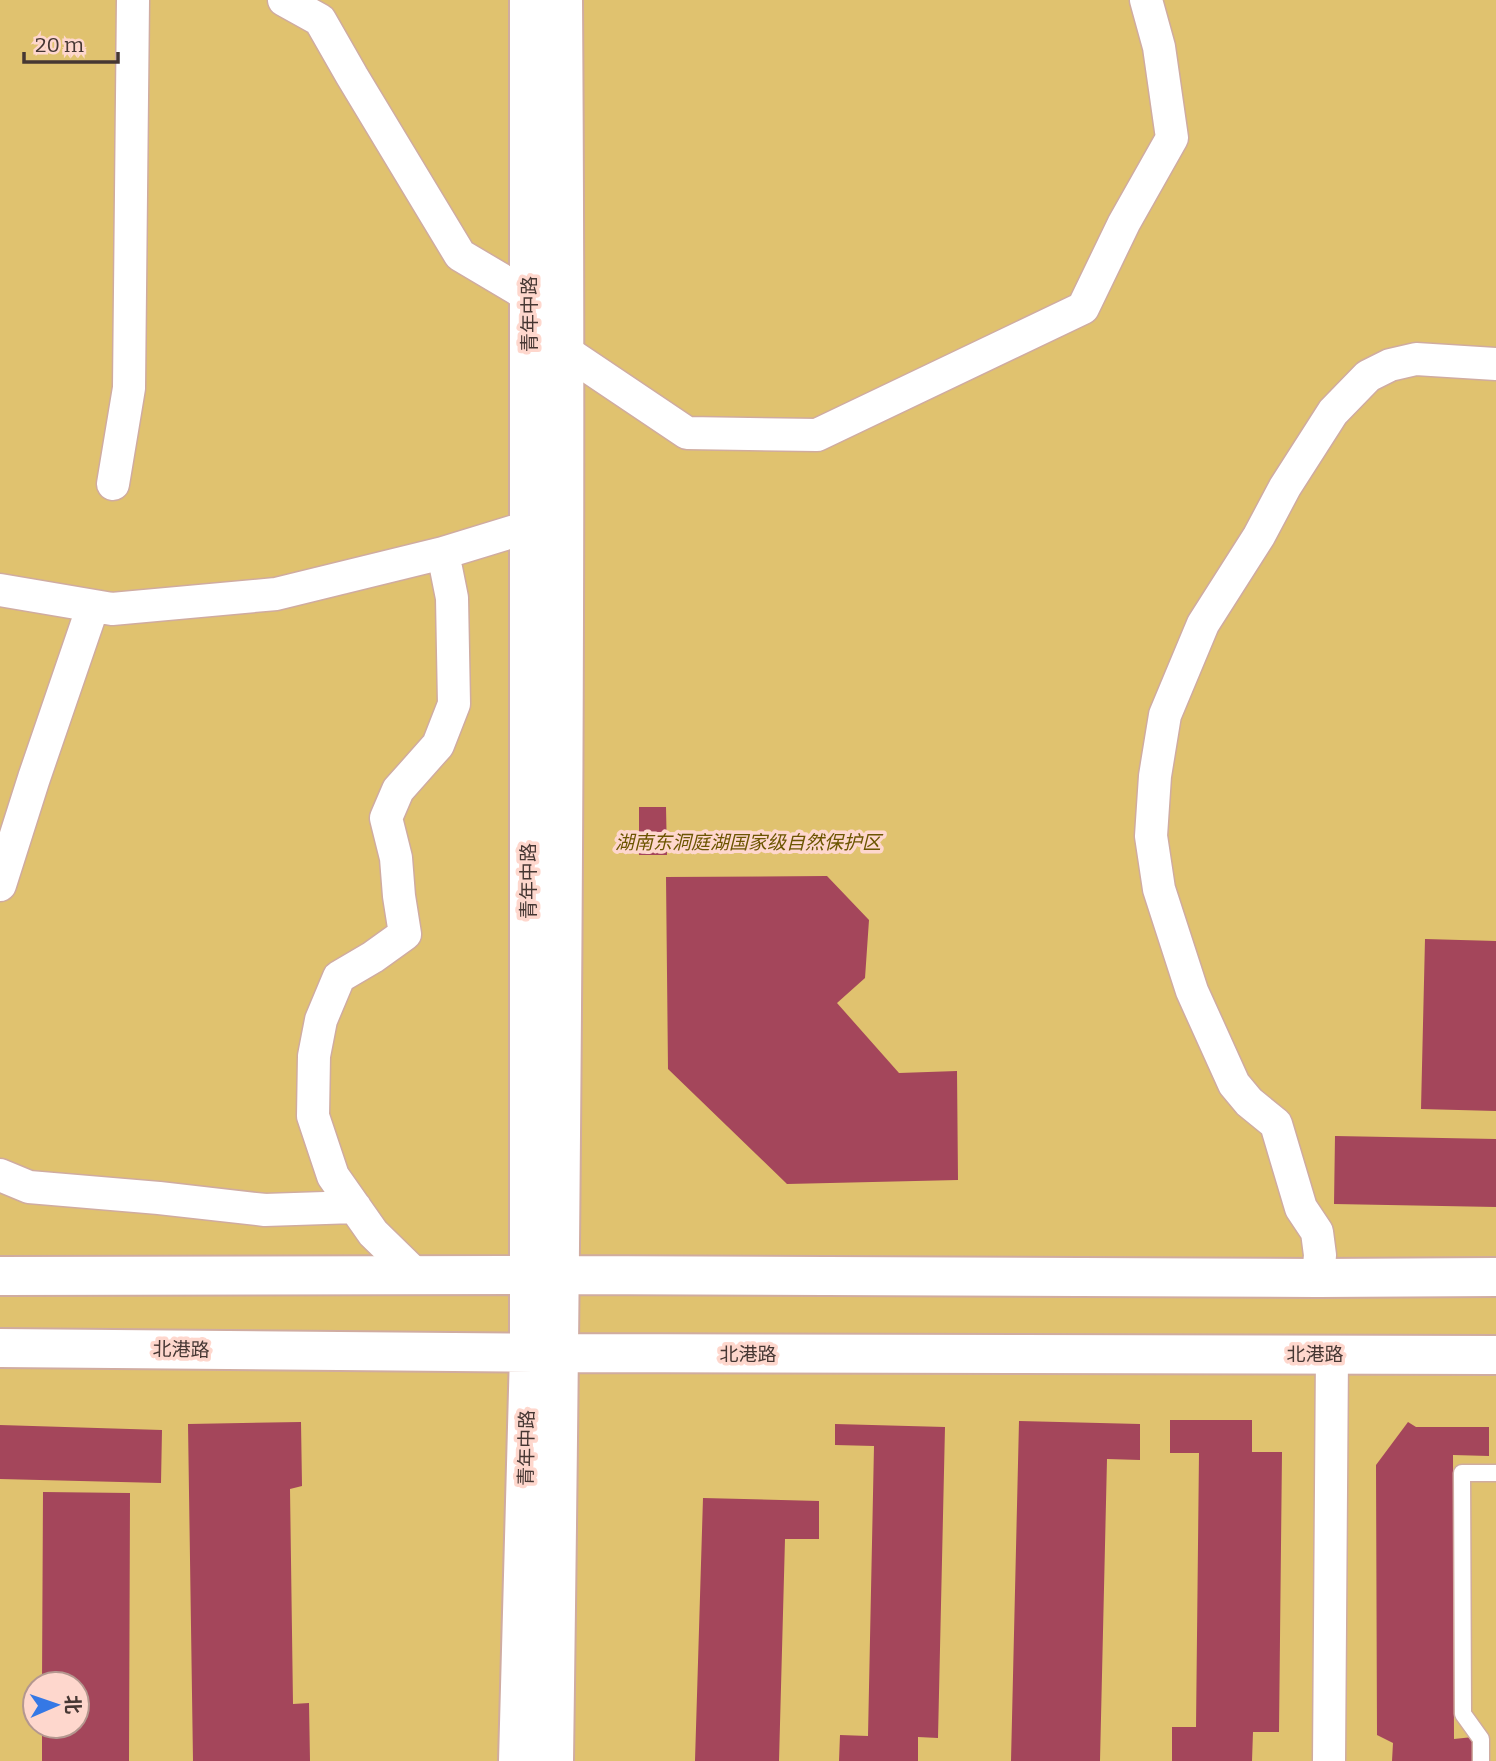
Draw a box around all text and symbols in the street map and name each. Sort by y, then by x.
scale bar [24,21,119,65]
text: 20 m [35,32,84,58]
street label: 青年中路 [518,276,541,352]
park label: 湖南东洞庭湖国家级自然保护区 [615,831,884,854]
street label: 青年中路 [517,843,540,919]
street label: 北港路 [152,1338,210,1361]
street label: 北港路 [719,1343,777,1366]
street label: 北港路 [1286,1343,1344,1366]
street label: 青年中路 [514,1410,539,1486]
north arrow [21,1670,91,1740]
text: 北 [61,1695,84,1714]

